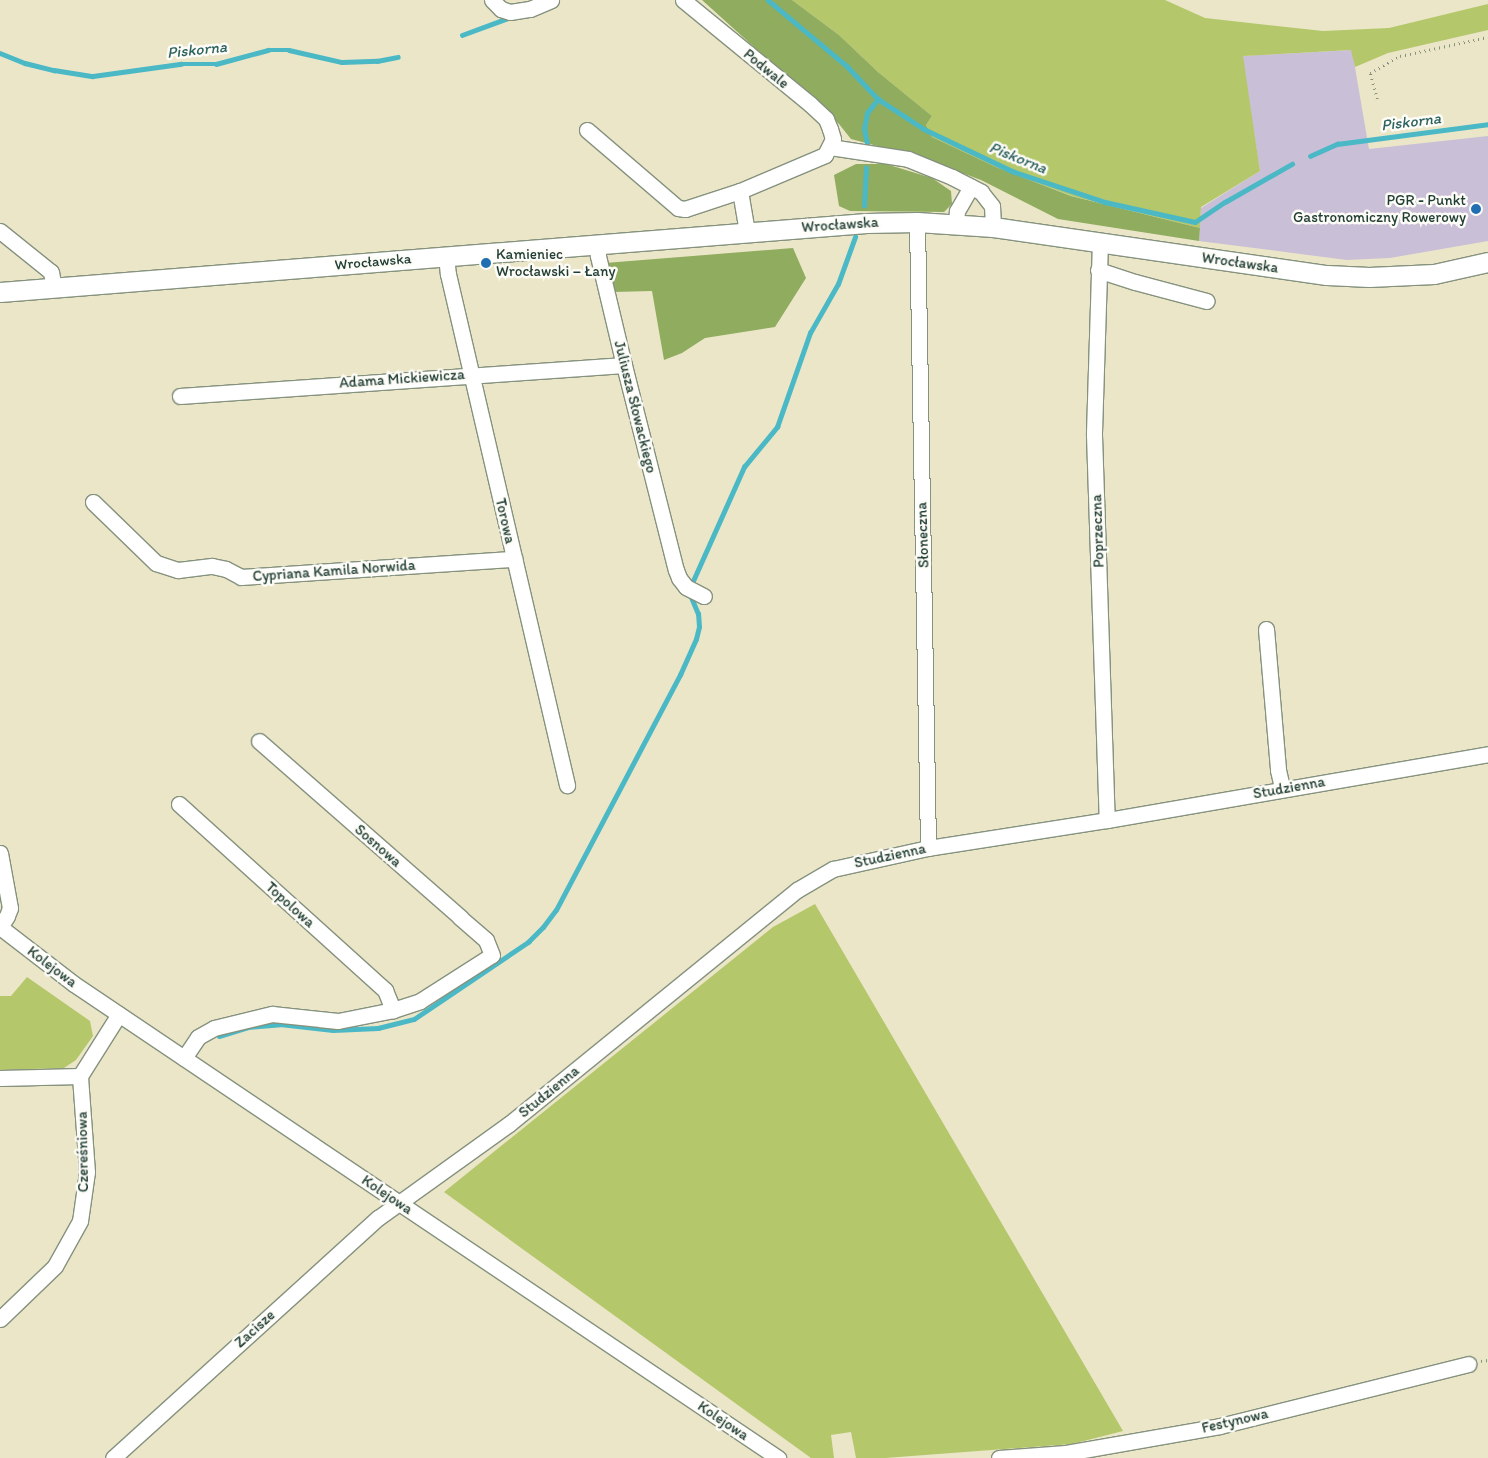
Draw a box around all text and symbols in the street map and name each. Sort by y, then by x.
water label: Piskorna [166,37,228,63]
street label: Podwale [740,45,792,93]
water label: Piskorna [1380,109,1442,135]
water label: Piskorna [986,138,1050,178]
place label: PGR - Punkt Gastronomiczny Rowerowy [1293,191,1466,226]
marker: PGR - Punkt Gastronomiczny Rowerowy [1470,203,1482,215]
street label: Wrocławska [801,213,879,237]
place label: Kamieniec Wrocławski – Łany [496,245,616,280]
street label: Wrocławska [1200,249,1280,277]
street label: Wrocławska [334,250,412,274]
marker: Kamieniec Wrocławski – Łany [480,257,492,269]
street label: Juliusza Słowackiego [610,339,660,475]
street label: Adama Mickiewicza [339,366,465,392]
street label: Poprzeczna [1088,494,1108,568]
street label: Torowa [491,496,519,546]
street label: Słoneczna [913,502,933,568]
street label: Cypriana Kamila Norwida [252,556,416,586]
street label: Studzienna [1252,773,1326,803]
street label: Sosnowa [351,821,405,871]
street label: Studzienna [853,840,927,872]
street label: Topolowa [262,878,318,932]
street label: Kolejowa [23,942,81,992]
street label: Studzienna [515,1062,583,1122]
street label: Czereśniowa [73,1111,93,1193]
street label: Kolejowa [358,1171,416,1219]
street label: Zacisze [231,1306,279,1352]
street label: Kolejowa [694,1397,752,1445]
street label: Festynowa [1200,1405,1270,1437]

